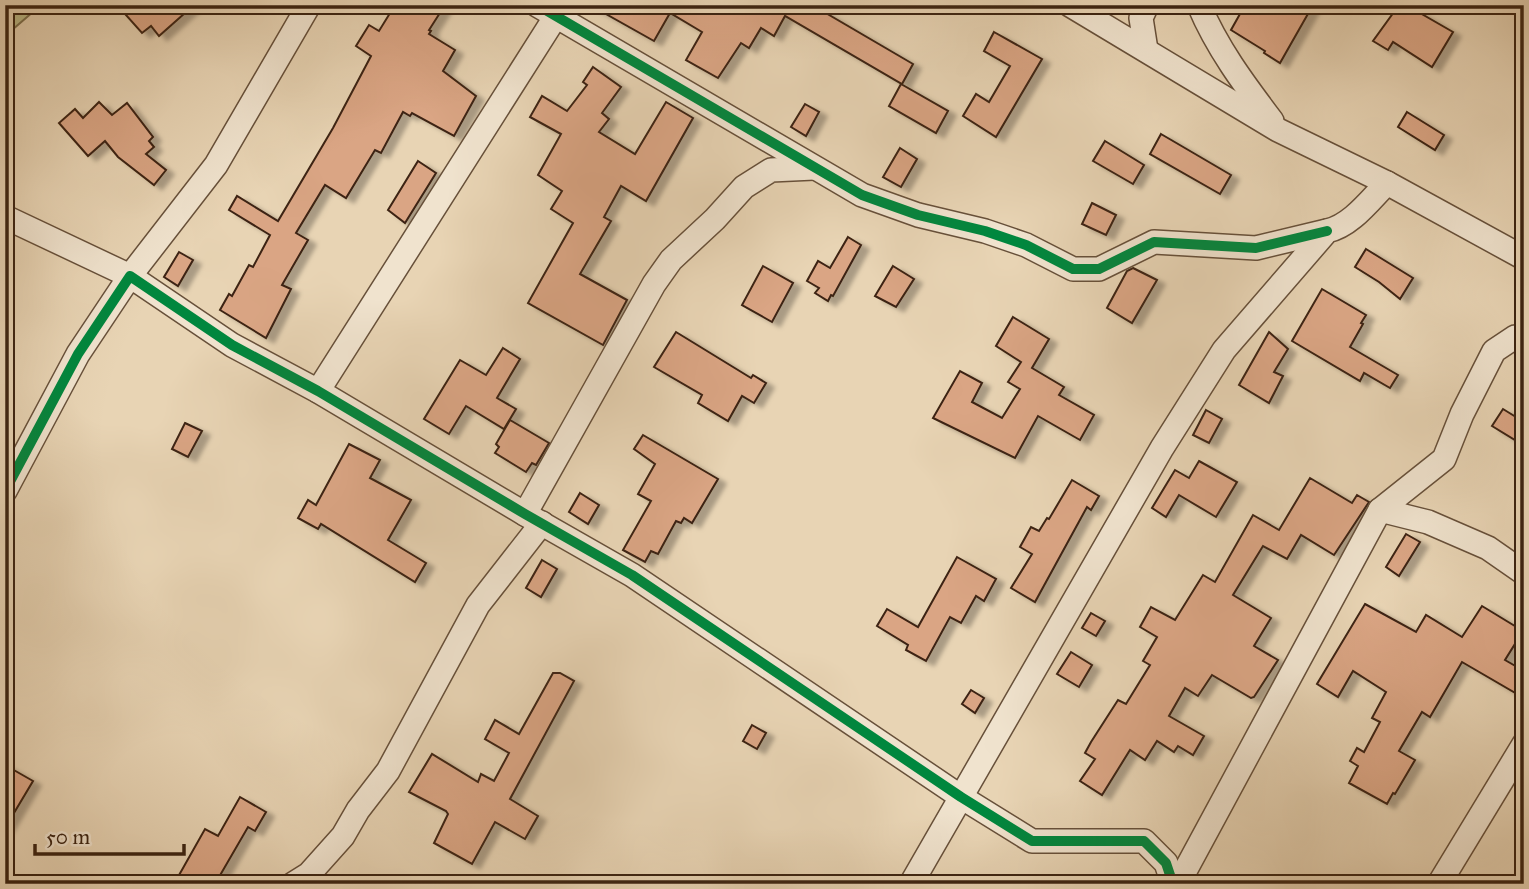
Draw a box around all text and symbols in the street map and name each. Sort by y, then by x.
scale bar [35,812,184,856]
text: 50 m [46,824,91,850]

